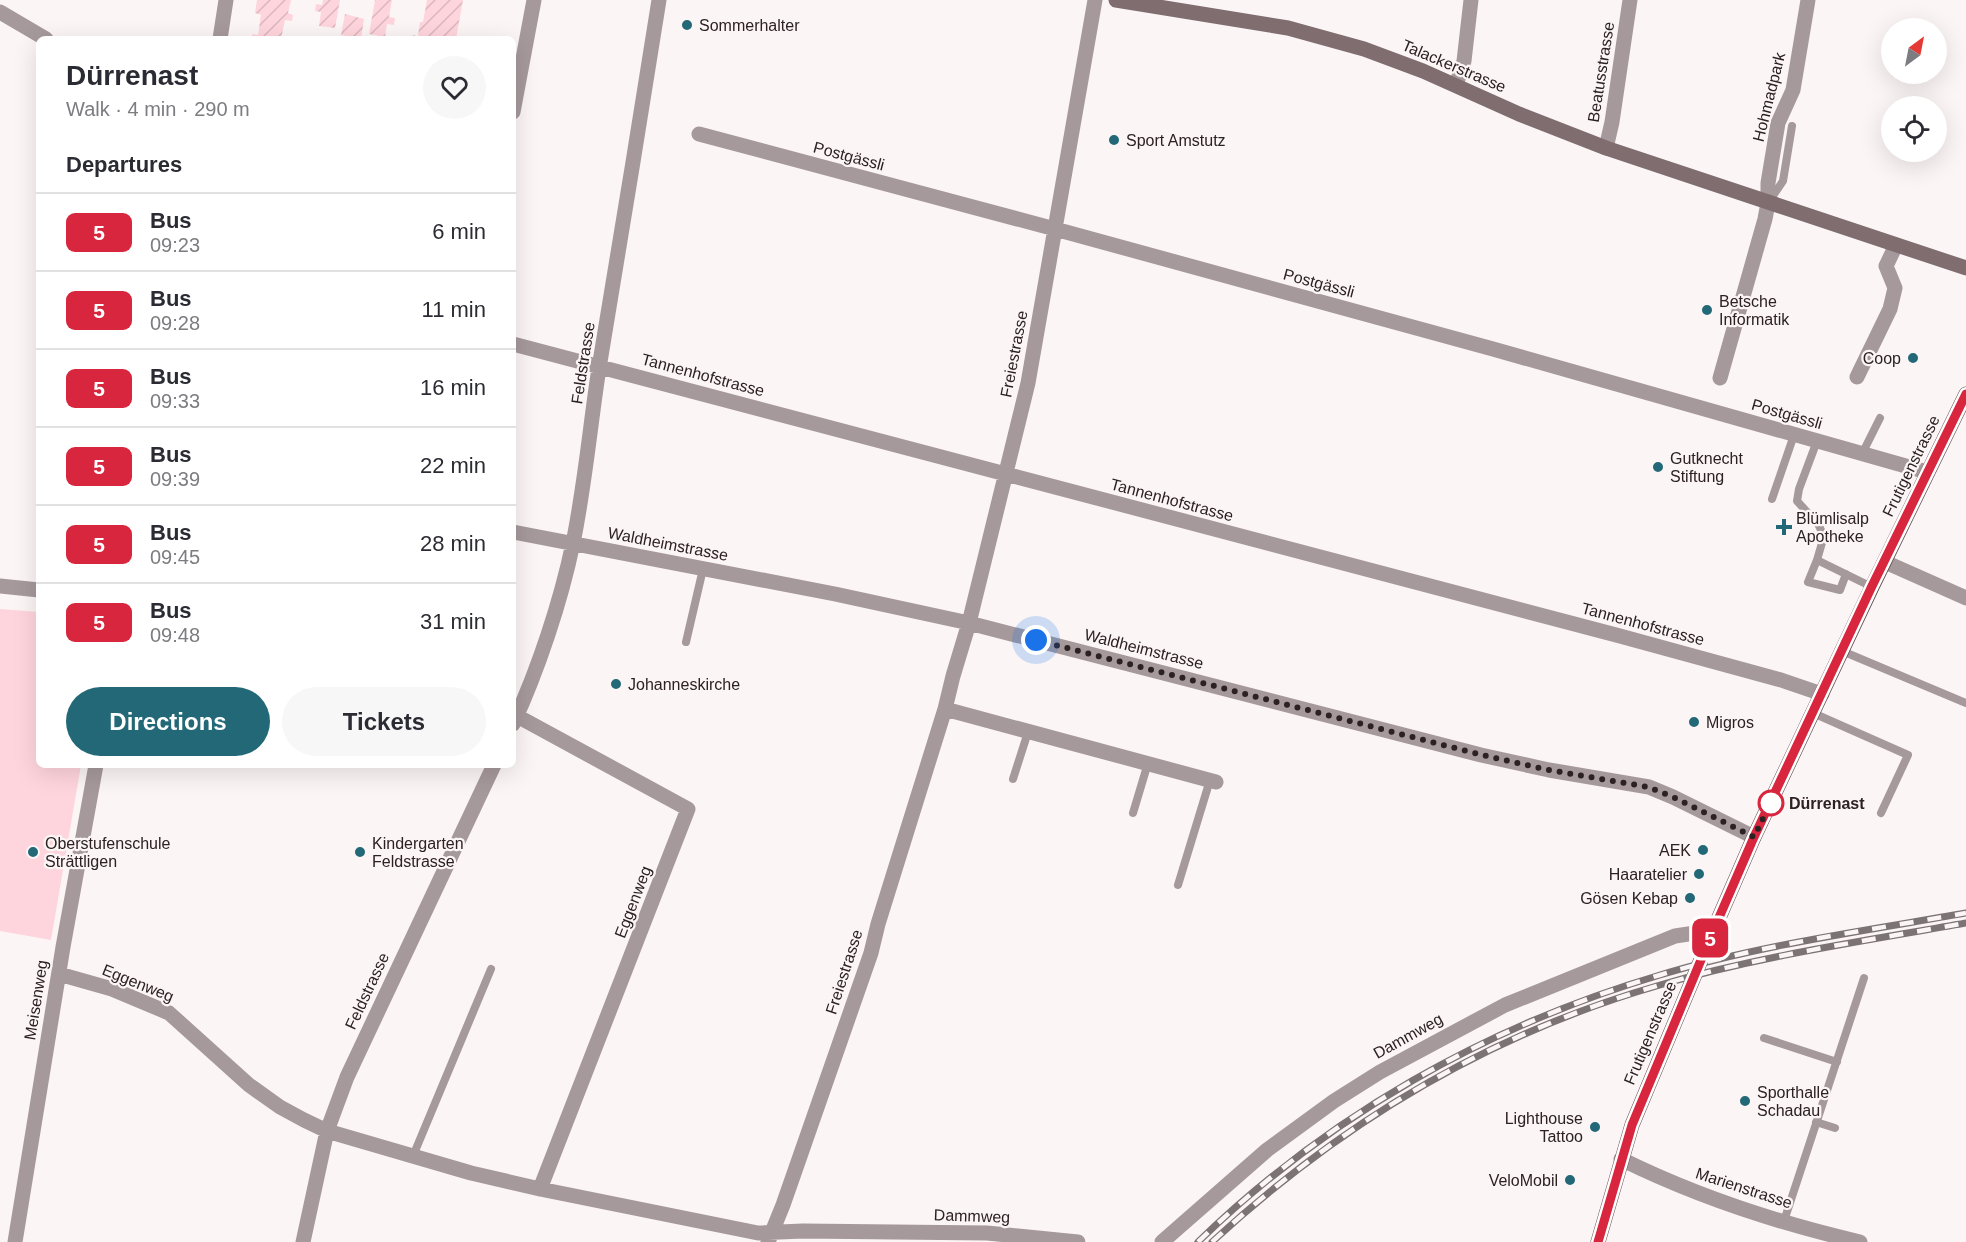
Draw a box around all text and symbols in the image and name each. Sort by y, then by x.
place label: Sommerhalter [699,17,800,34]
marker: Sommerhalter [680,18,694,32]
north arrow [1881,18,1947,84]
map controls [1881,18,1947,162]
street label: Beatusstrasse [1585,21,1617,123]
street label: Talackerstrasse [1400,36,1509,96]
street label: Hohmadpark [1750,50,1789,144]
button: heart [423,56,486,119]
text: Dürrenast [66,60,198,91]
button: locate [1881,96,1947,162]
text: Walk · 4 min · 290 m [66,98,250,120]
place label: Sport Amstutz [1126,132,1226,149]
marker: Sport Amstutz [1107,133,1121,147]
street label: Postgässli [812,138,886,174]
text: Departures [66,152,182,177]
text: Bus [150,208,192,233]
text: 6 min [432,219,486,244]
text: 5 [93,221,105,244]
text: 09:23 [150,234,200,256]
street label: Postgässli [1282,265,1356,301]
text: Bus [150,286,192,311]
place label: Betsche Informatik [1719,293,1790,328]
text: 11 min [422,297,486,322]
text: 5 [93,299,105,322]
marker: Betsche Informatik [1700,303,1714,317]
street label: Freiestrasse [997,309,1031,399]
text: 09:28 [150,312,200,334]
street label: Feldstrasse [568,321,598,405]
street label: Tannenhofstrasse [640,350,766,400]
place label: Coop [1863,350,1901,367]
marker: Coop [1906,351,1920,365]
text: Bus [150,364,192,389]
text: 16 min [420,375,486,400]
text: 5 [93,377,105,400]
text: 09:33 [150,390,200,412]
street label: Postgässli [1750,396,1824,432]
street label: Frutigenstrasse [1879,413,1943,519]
text: Bus [150,442,192,467]
place label: Gutknecht Stiftung [1670,450,1743,485]
text: 22 min [420,453,486,478]
text: 5 [93,455,105,478]
marker: Gutknecht Stiftung [1651,460,1665,474]
text: 09:39 [150,468,200,490]
street label: Tannenhofstrasse [1109,475,1235,525]
place label: Blümlisalp Apotheke [1796,510,1869,545]
text: Bus [150,520,192,545]
marker: Blümlisalp Apotheke [1777,520,1791,534]
street label: Waldheimstrasse [606,524,730,564]
text: 28 min [420,531,486,556]
text: 5 [93,533,105,556]
text: 09:45 [150,546,200,568]
text: Bus [150,598,192,623]
street label: Tannenhofstrasse [1580,599,1706,649]
text: 31 min [420,609,486,634]
text: 5 [93,611,105,634]
text: 09:48 [150,624,200,646]
your location [1021,625,1051,655]
street label: Waldheimstrasse [1083,626,1205,672]
place label: Johanneskirche [628,676,740,693]
marker: Johanneskirche [609,677,623,691]
button: Directions [66,687,270,756]
button: Tickets [282,687,486,756]
place label: Migros [1706,714,1754,731]
marker: Migros [1687,715,1701,729]
marker: Dürrenast [1758,790,1784,816]
place label: Dürrenast [1789,795,1865,812]
place label: Oberstufenschule Strättligen [45,835,171,870]
place label: Kindergarten Feldstrasse [372,835,464,870]
place label: AEK [1659,842,1691,859]
marker: AEK [1696,843,1710,857]
marker: Oberstufenschule Strättligen [26,845,40,859]
marker: Kindergarten Feldstrasse [353,845,367,859]
street label: Eggenweg [612,864,654,940]
place label: Haaratelier [1609,866,1688,883]
marker: Haaratelier [1692,867,1706,881]
place label: Gösen Kebap [1580,890,1678,907]
marker: Gösen Kebap [1683,891,1697,905]
line badge: 5 [1690,918,1730,958]
street label: Freiestrasse [822,927,866,1016]
text: 5 [1704,927,1716,950]
street label: Feldstrasse [342,950,392,1032]
street label: Meisenweg [21,959,51,1041]
street label: Eggenweg [100,961,176,1005]
street label: Frutigenstrasse [1621,979,1679,1087]
street label: Dammweg [1370,1010,1446,1062]
place label: Sporthalle Schadau [1757,1084,1829,1119]
marker: Sporthalle Schadau [1738,1094,1752,1108]
place label: Lighthouse Tattoo [1505,1110,1583,1145]
marker: Lighthouse Tattoo [1588,1120,1602,1134]
street label: Marienstrasse [1694,1164,1794,1212]
place label: VeloMobil [1489,1172,1558,1189]
marker: VeloMobil [1563,1173,1577,1187]
street label: Dammweg [933,1206,1011,1226]

